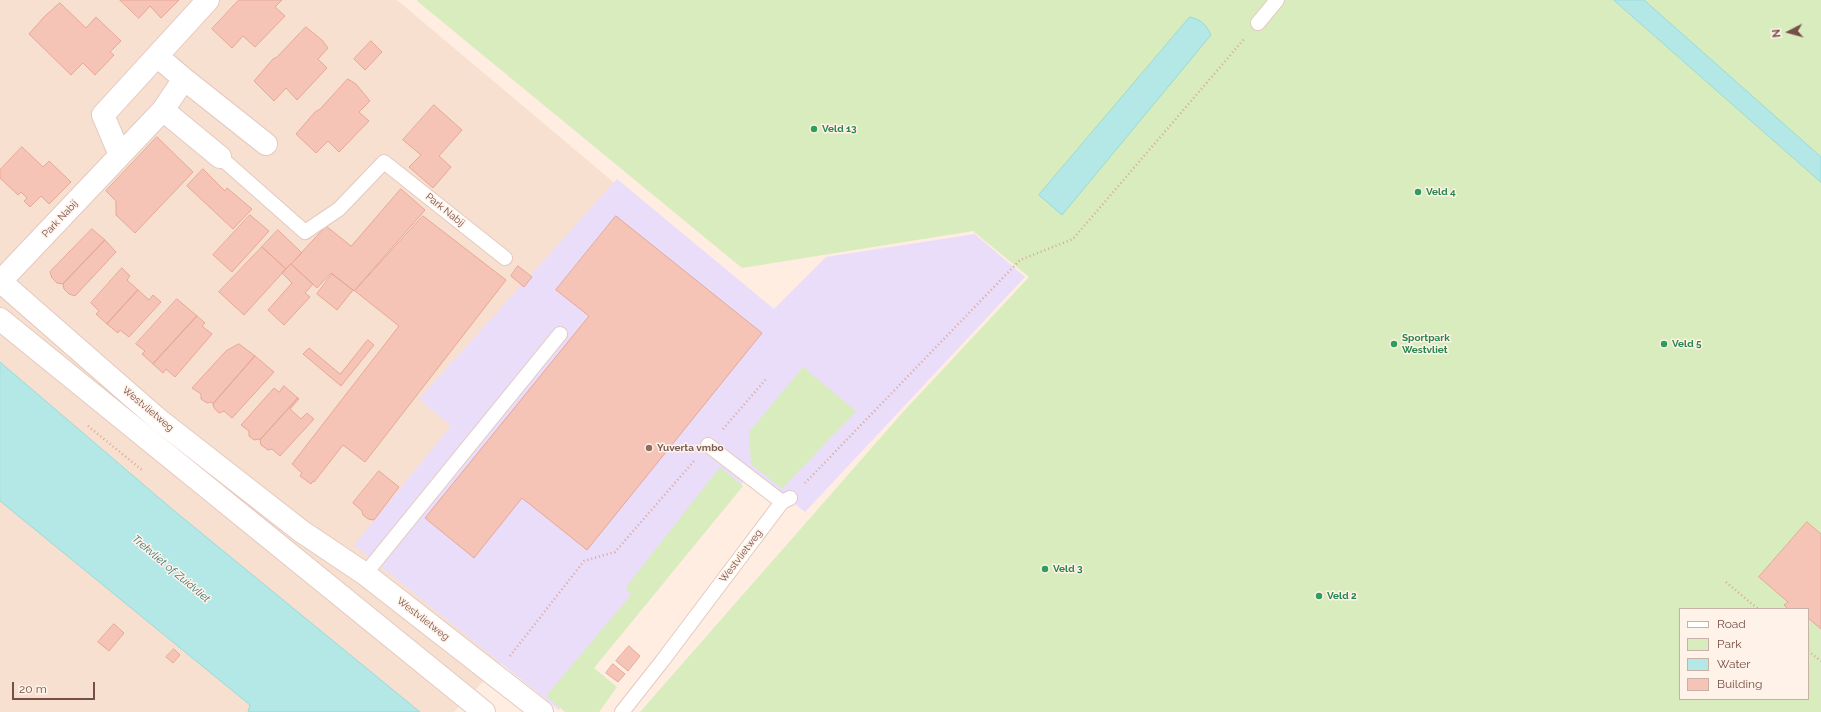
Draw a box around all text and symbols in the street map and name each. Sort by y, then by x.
north arrow [1769,12,1809,52]
text: N [1770,28,1783,38]
place label: Veld 13 [822,123,857,135]
marker: Veld 13 [809,124,819,134]
place label: Veld 4 [1426,186,1456,198]
marker: Veld 4 [1413,187,1423,197]
street label: Park Nabij [423,191,467,229]
street label: Park Nabij [40,198,80,240]
place label: Sportpark Westvliet [1402,332,1450,356]
place label: Veld 5 [1672,338,1702,350]
marker: Sportpark Westvliet [1389,339,1399,349]
marker: Veld 5 [1659,339,1669,349]
street label: Westvlietweg [120,384,176,434]
place label: Yuverta vmbo [657,442,724,454]
marker: Yuverta vmbo [644,443,654,453]
street label: Westvlietweg [717,527,765,585]
water label: Trekvliet of Zuidvliet [129,533,213,605]
place label: Veld 3 [1053,563,1083,575]
marker: Veld 3 [1040,564,1050,574]
place label: Veld 2 [1327,590,1357,602]
marker: Veld 2 [1314,591,1324,601]
street label: Westvlietweg [394,595,452,643]
legend [1679,608,1809,700]
text: Road [1717,617,1746,631]
text: Park [1717,637,1742,651]
text: Water [1717,657,1751,671]
scale bar [14,674,97,700]
text: Building [1717,677,1763,691]
text: 20 m [19,682,47,696]

